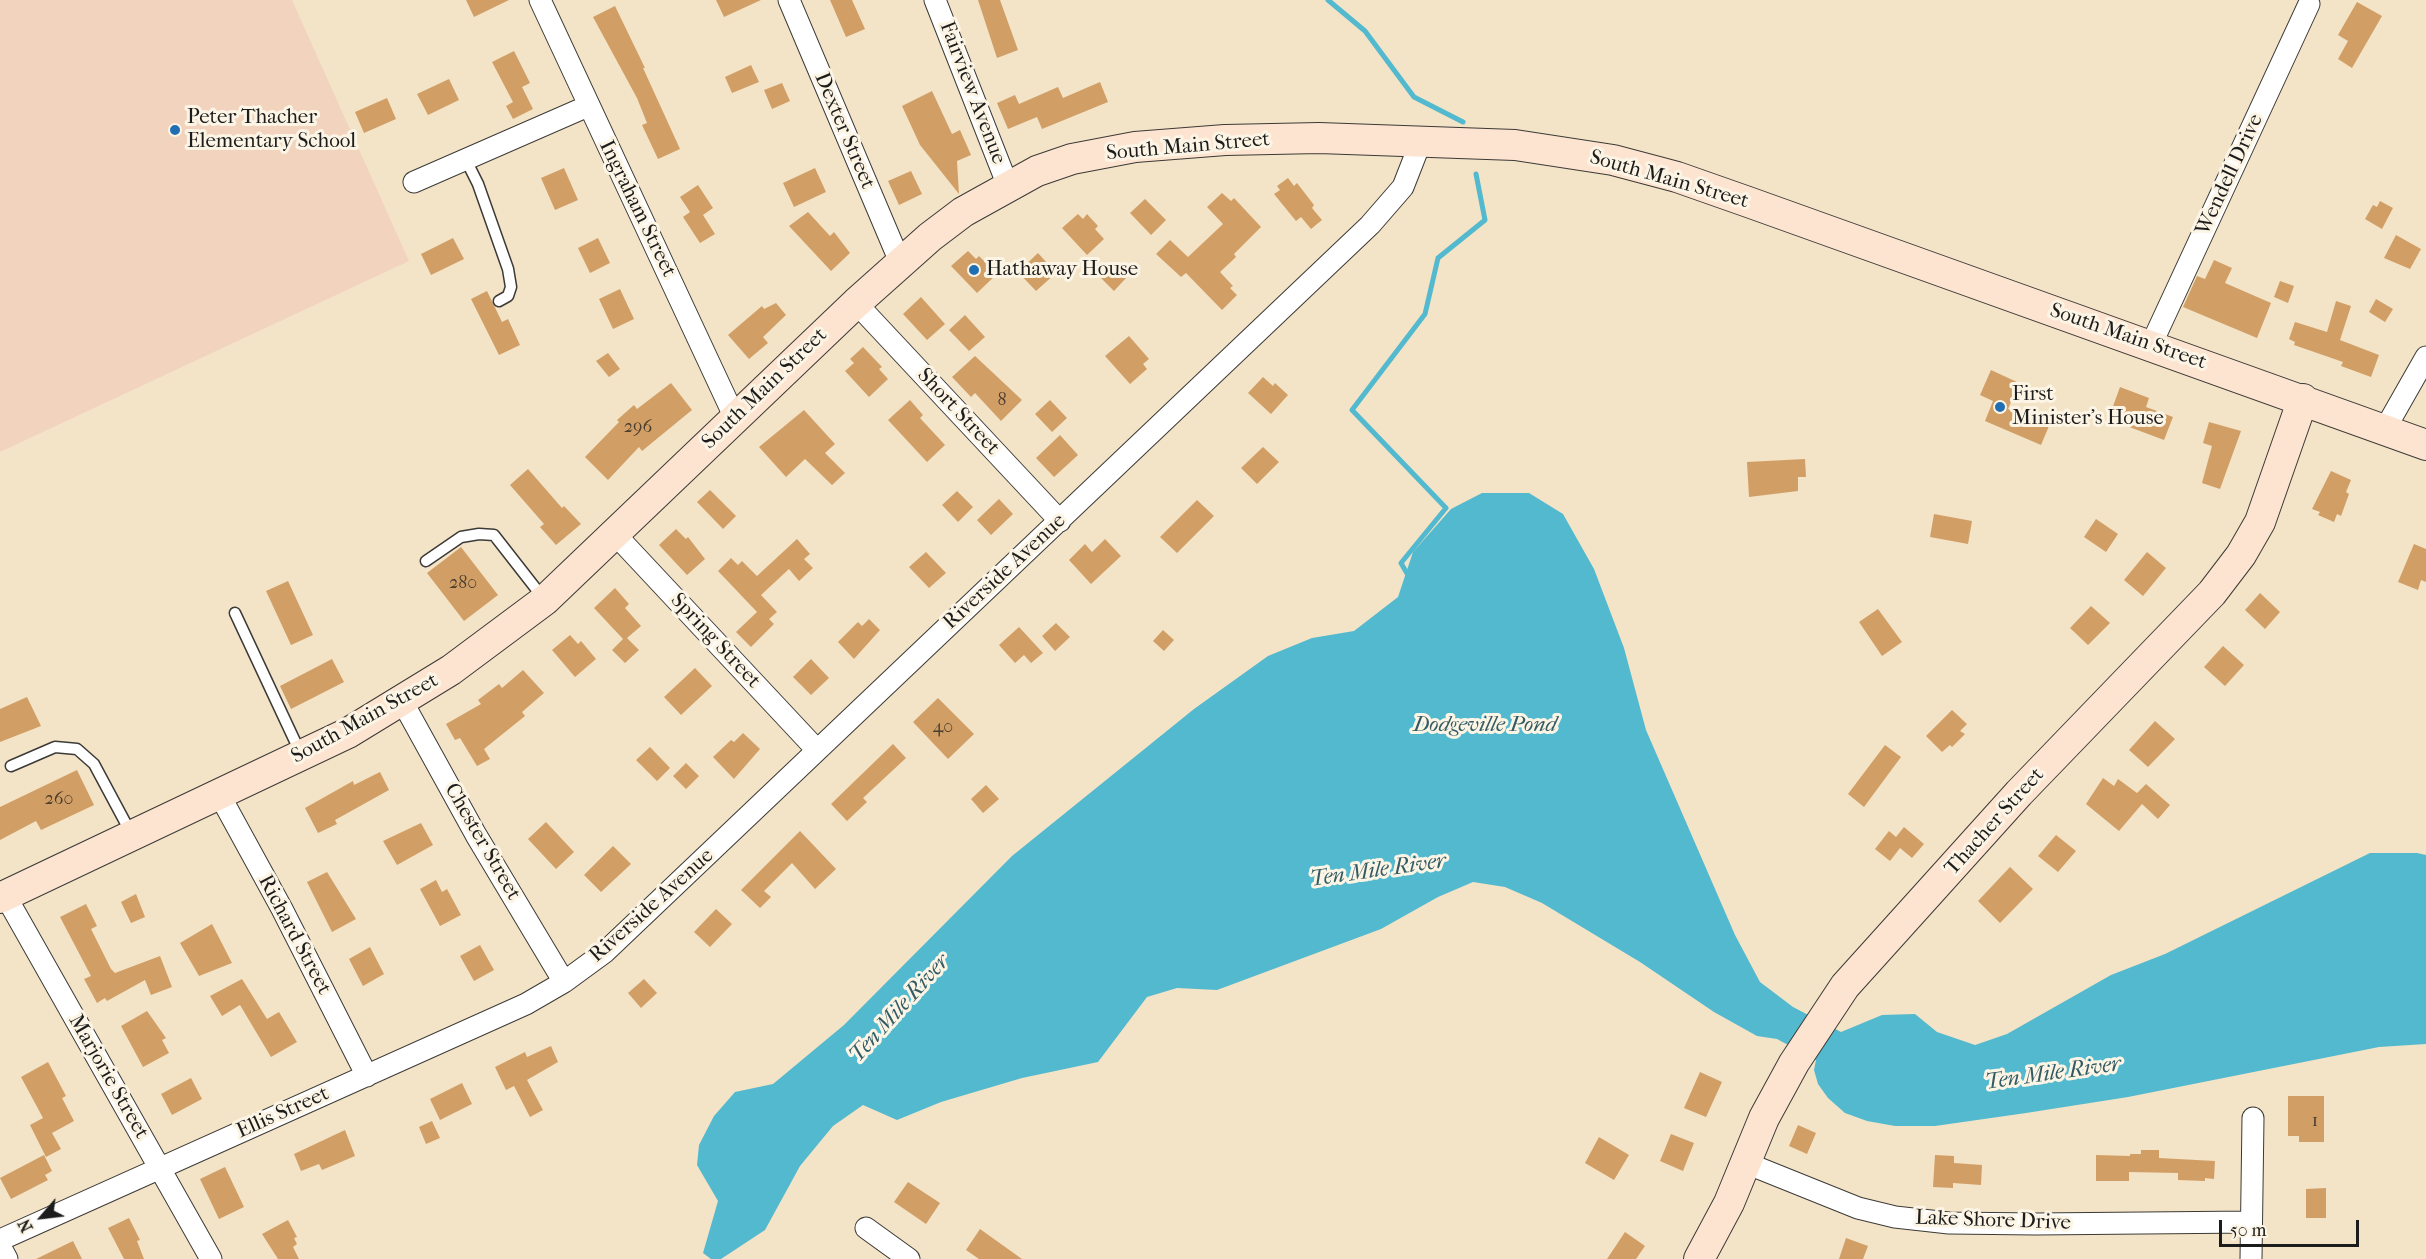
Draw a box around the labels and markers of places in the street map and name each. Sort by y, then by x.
place label: Peter Thacher Elementary School [187,105,356,155]
marker: Peter Thacher Elementary School [168,123,182,137]
place label: Hathaway House [986,257,1138,283]
marker: Hathaway House [967,263,981,277]
place label: First Minister's House [2012,382,2164,432]
marker: First Minister's House [1993,400,2007,414]

